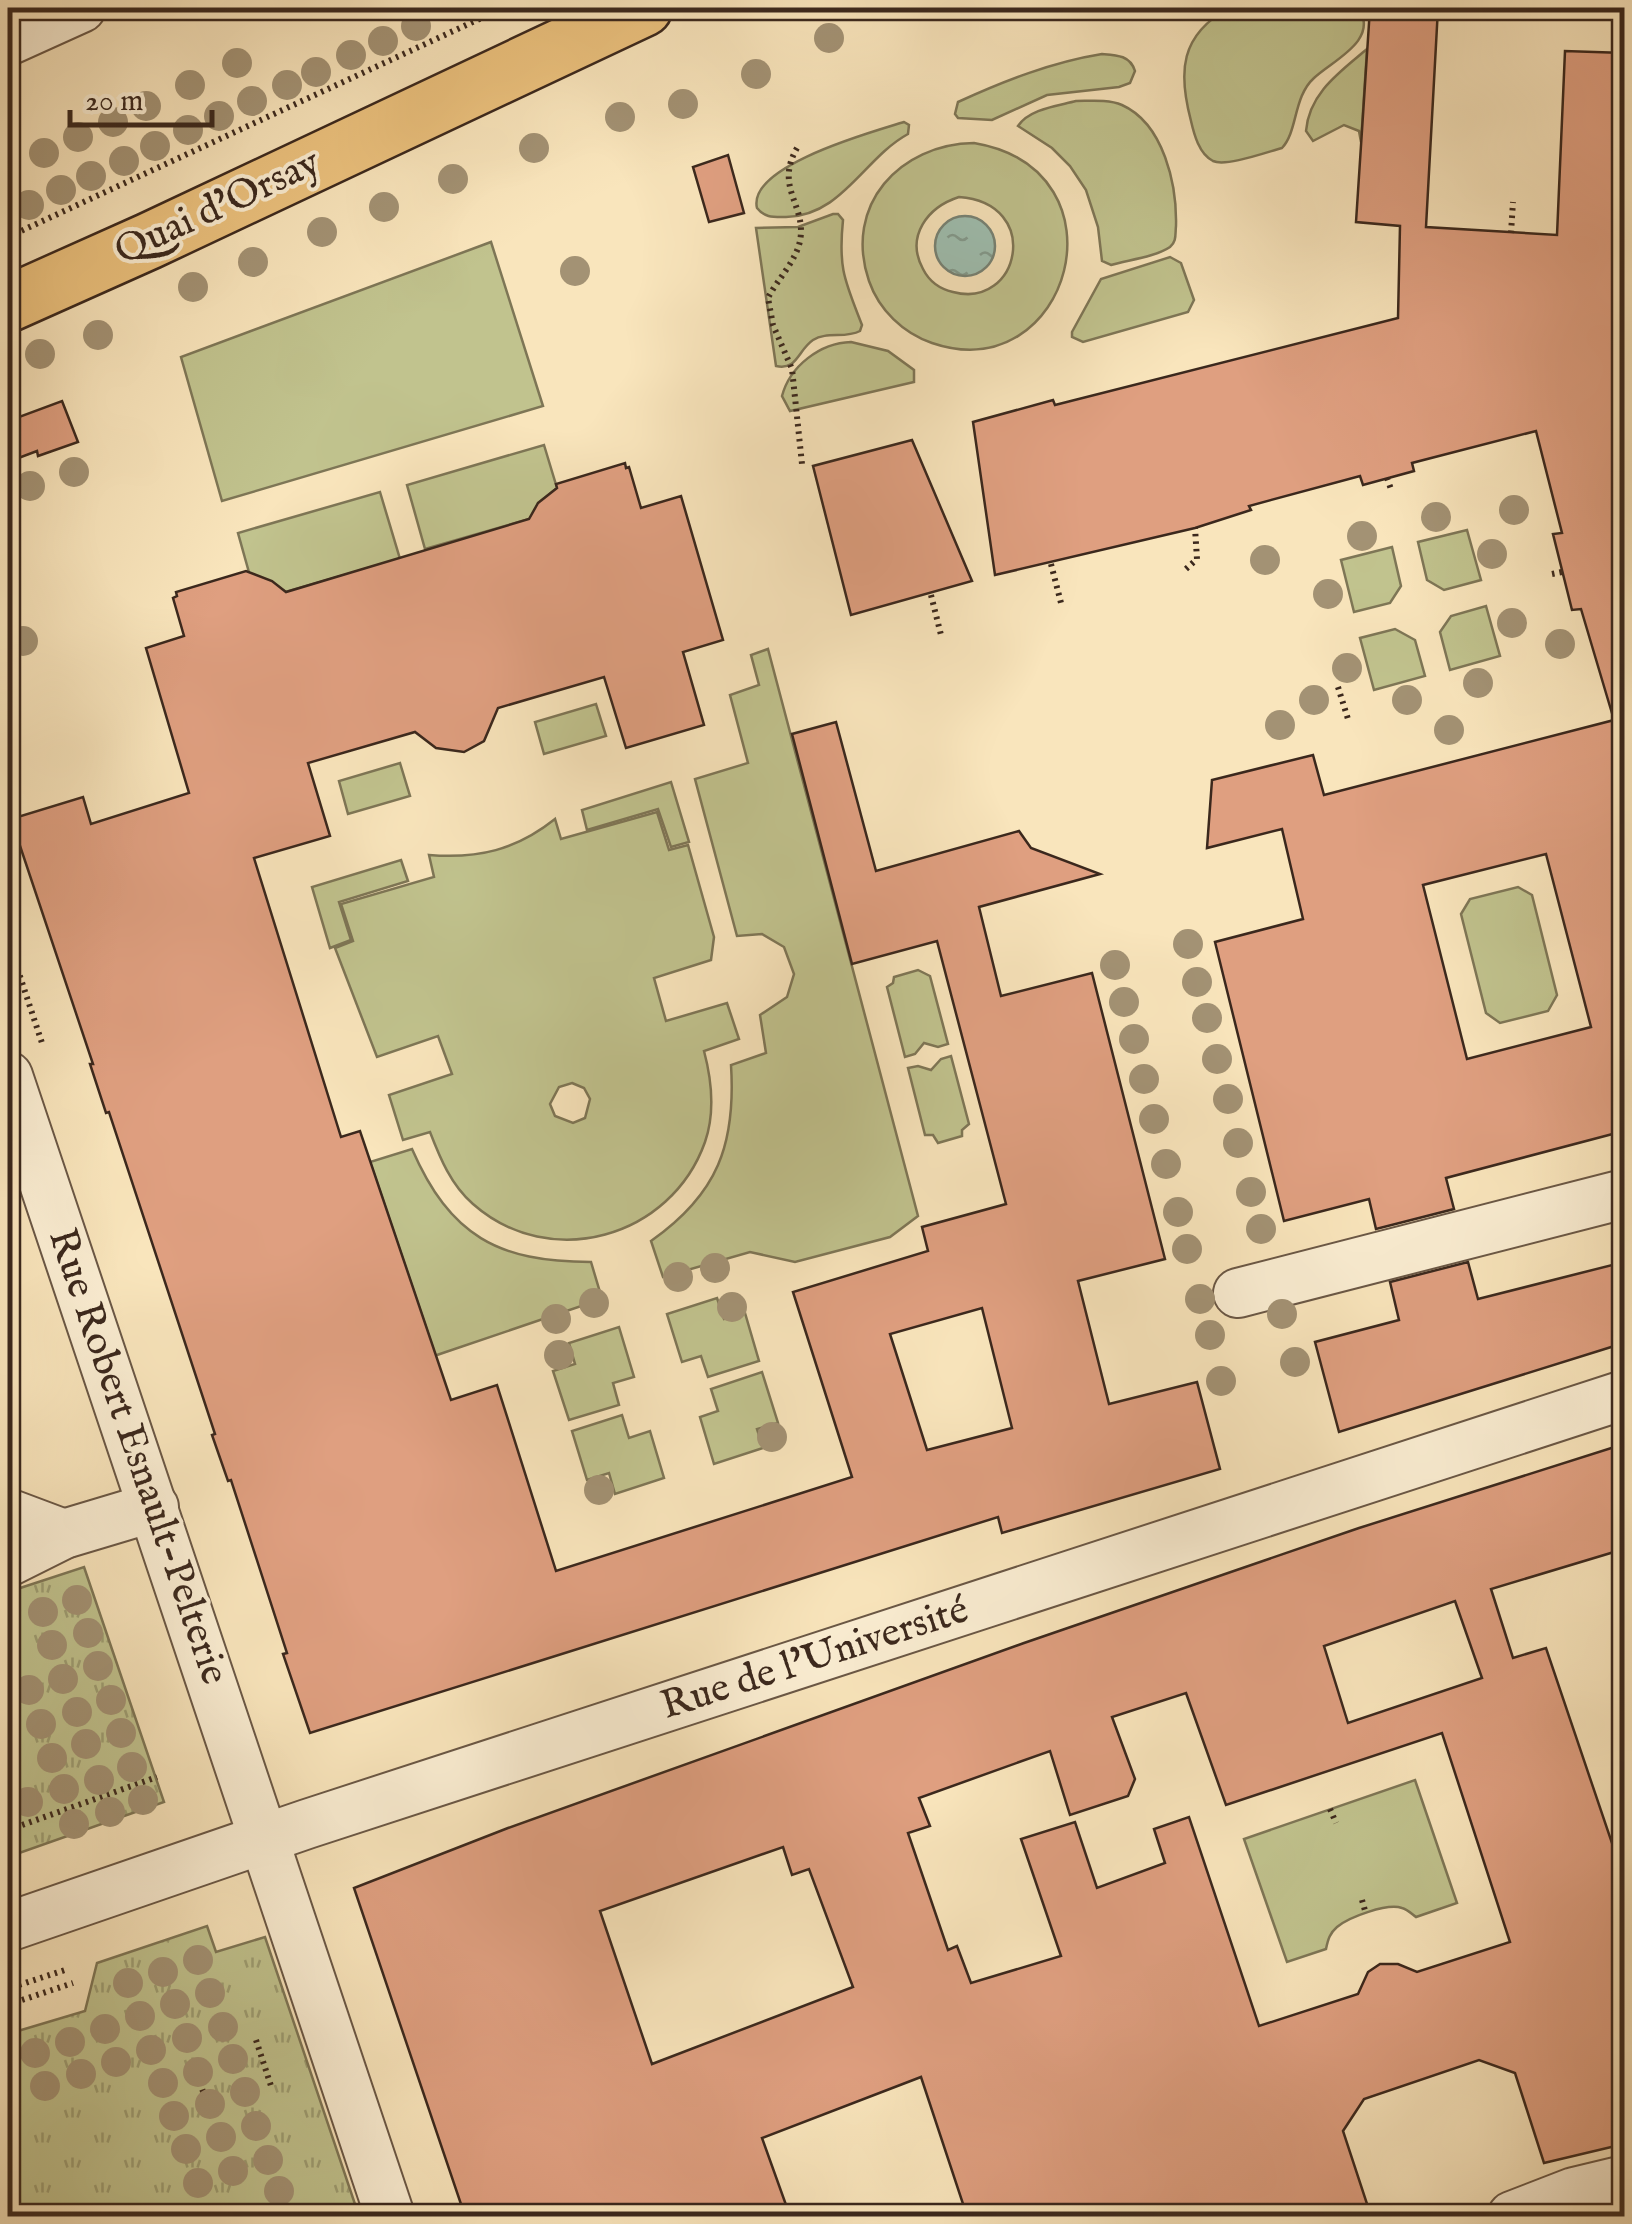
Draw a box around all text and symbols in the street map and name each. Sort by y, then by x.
scale bar [70,65,212,127]
text: 20 m [85,83,144,121]
street label: Quai d'Orsay [107,138,329,278]
street label: Rue Robert Esnault-Pelterie [35,1222,239,1692]
street label: Rue de l'Université [655,1585,975,1733]

